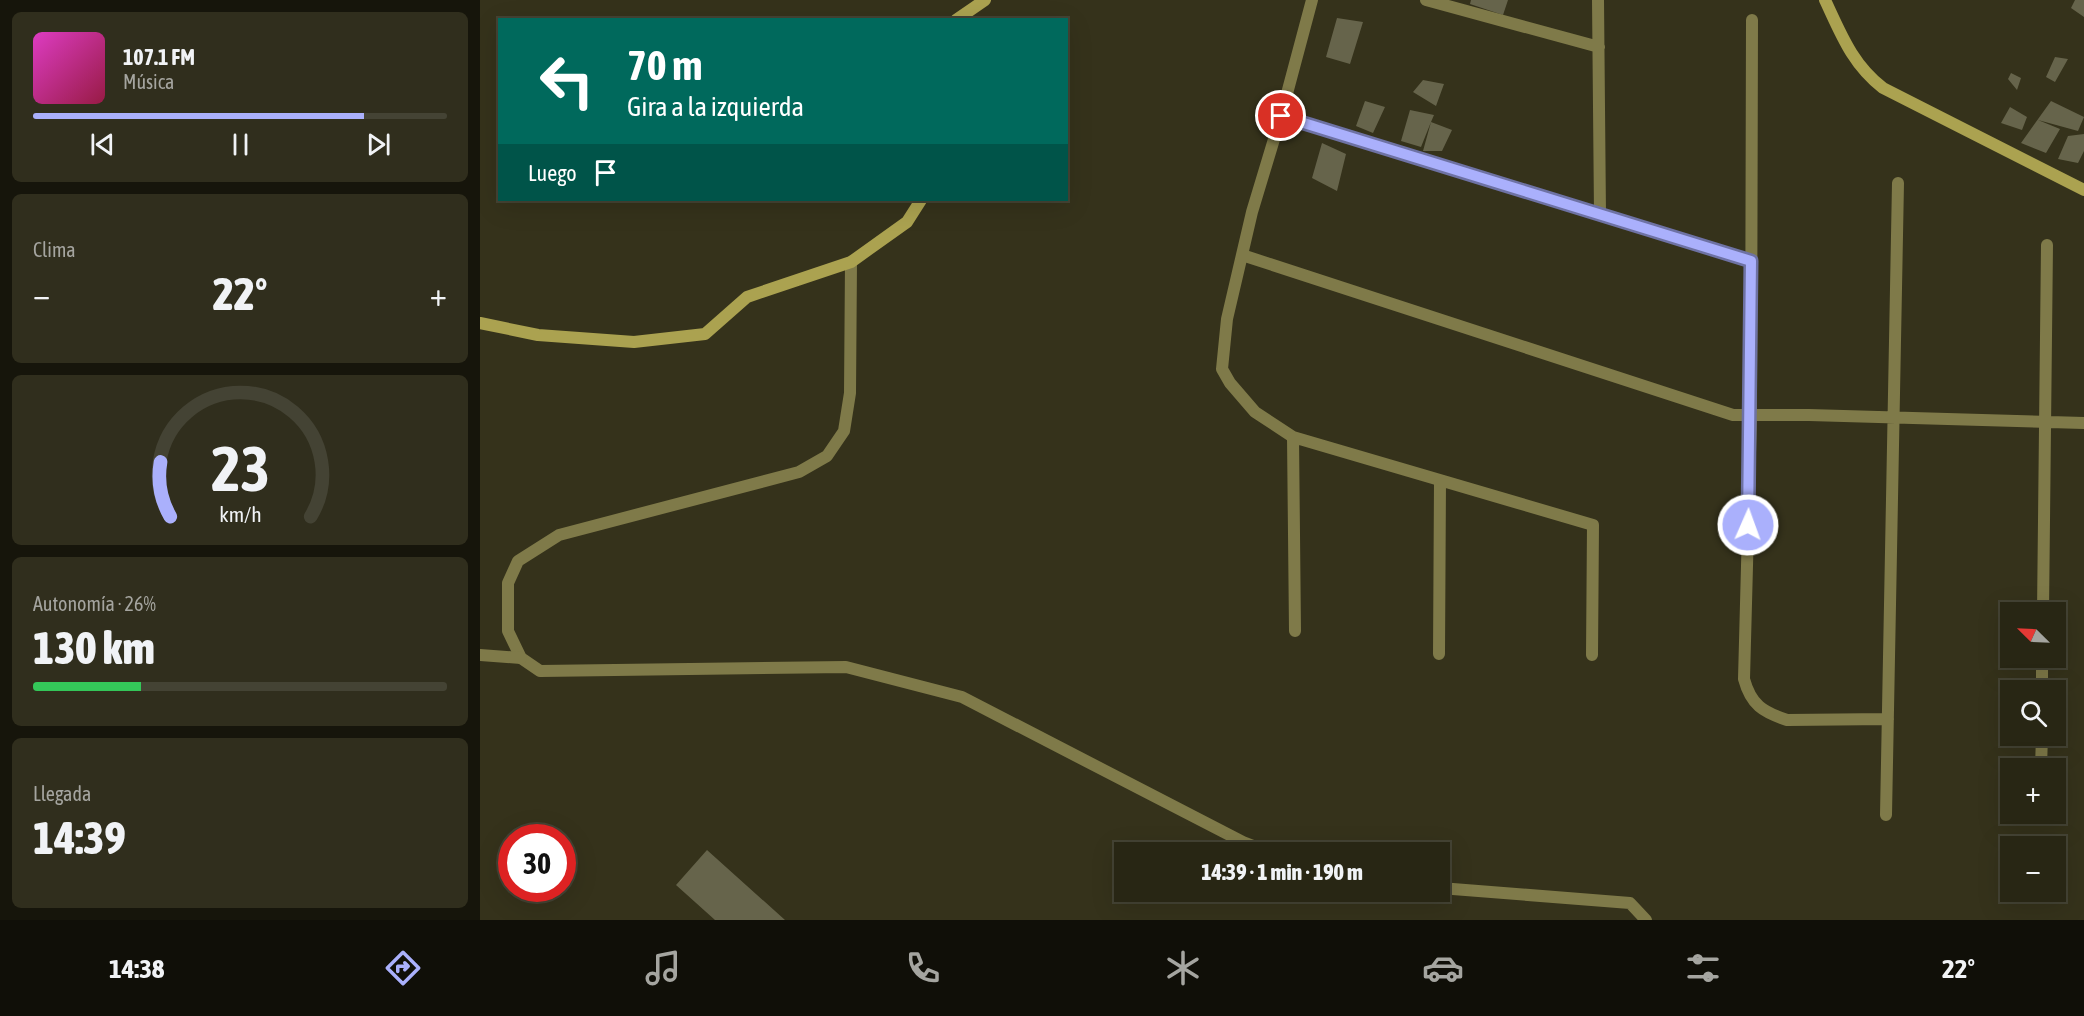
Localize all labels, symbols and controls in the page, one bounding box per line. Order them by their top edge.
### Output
text: 70 m [627,41,702,89]
icon: left [528,42,606,120]
text: 107.1 FM [123,44,195,70]
text: Música [123,70,174,93]
pin [1255,90,1306,141]
text: Gira a la izquierda [627,91,804,122]
icon: arrive [1264,99,1297,132]
icon: previous [86,128,119,161]
icon: pause [224,128,257,161]
icon: next [362,128,395,161]
icon: arrive [589,156,622,189]
text: Luego [528,160,577,186]
text: Clima [33,238,76,261]
text: 22° [213,268,267,320]
text: − [33,275,50,313]
text: + [430,275,447,313]
text: 23 [211,433,269,504]
position arrow [1716,493,1780,557]
text: km/h [219,502,261,527]
text: Autonomía · 26% [33,592,156,615]
north arrow [2000,602,2066,668]
map controls [2000,602,2066,902]
text: 130 km [33,622,155,674]
button: search [2000,680,2066,746]
button: + [2000,758,2066,824]
text: Llegada [33,782,91,805]
text: 14:39 [33,812,126,864]
speed limit sign: 30 [498,824,576,902]
button: − [2000,836,2066,902]
text: 14:39 · 1 min · 190 m [1201,859,1363,885]
icon: directions [382,947,424,989]
icon: music [642,947,684,989]
icon: phone [902,947,944,989]
icon: climate [1162,947,1204,989]
icon: car [1422,947,1464,989]
icon: filters [1682,947,1724,989]
text: 14:38 [109,953,165,984]
text: 22° [1942,953,1975,984]

